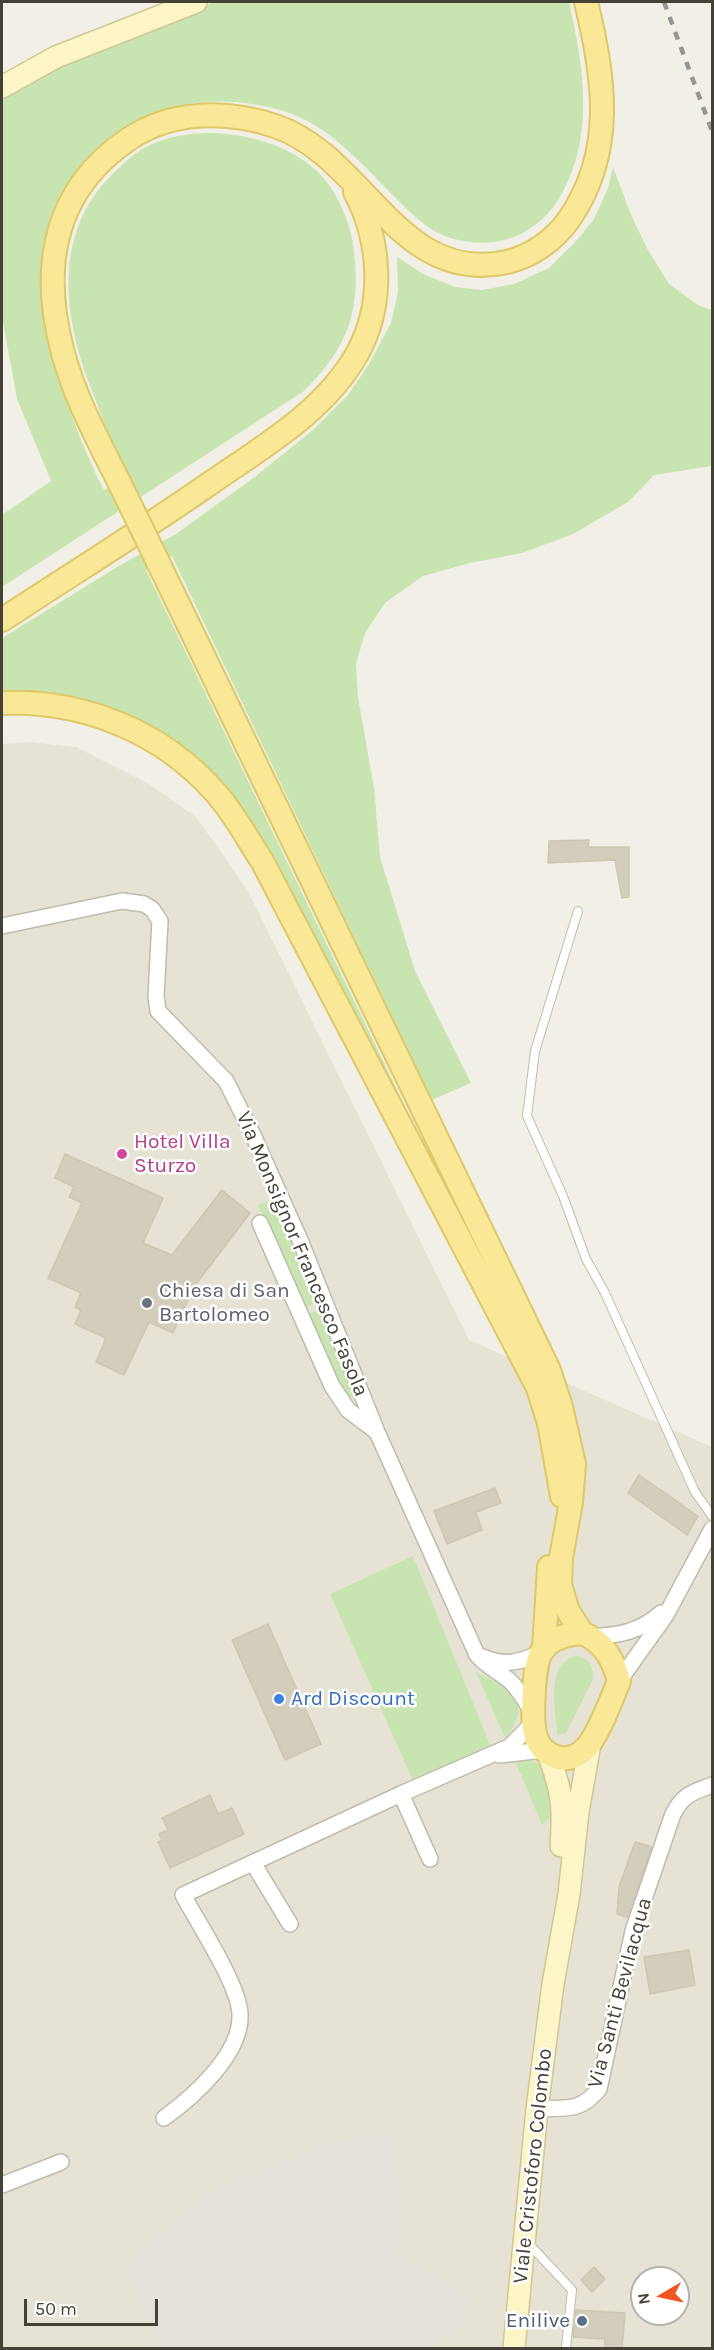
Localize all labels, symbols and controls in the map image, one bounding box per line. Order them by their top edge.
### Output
street label: Via Monsignor Francesco Fasola [230,1108,374,1400]
place label: Hotel Villa Sturzo [134,1129,230,1179]
marker: Hotel Villa Sturzo [115,1147,129,1161]
place label: Chiesa di San Bartolomeo [159,1278,290,1328]
marker: Chiesa di San Bartolomeo [140,1296,154,1310]
place label: Ard Discount [291,1686,415,1712]
marker: Ard Discount [272,1692,286,1706]
street label: Via Santi Bevilacqua [582,1895,658,2091]
street label: Viale Cristoforo Colombo [508,2047,558,2285]
north arrow [630,2266,690,2326]
scale bar [27,2287,160,2325]
text: N [633,2291,654,2306]
text: 50 m [35,2298,77,2320]
place label: Enilive [506,2308,570,2334]
marker: Enilive [575,2314,589,2328]

